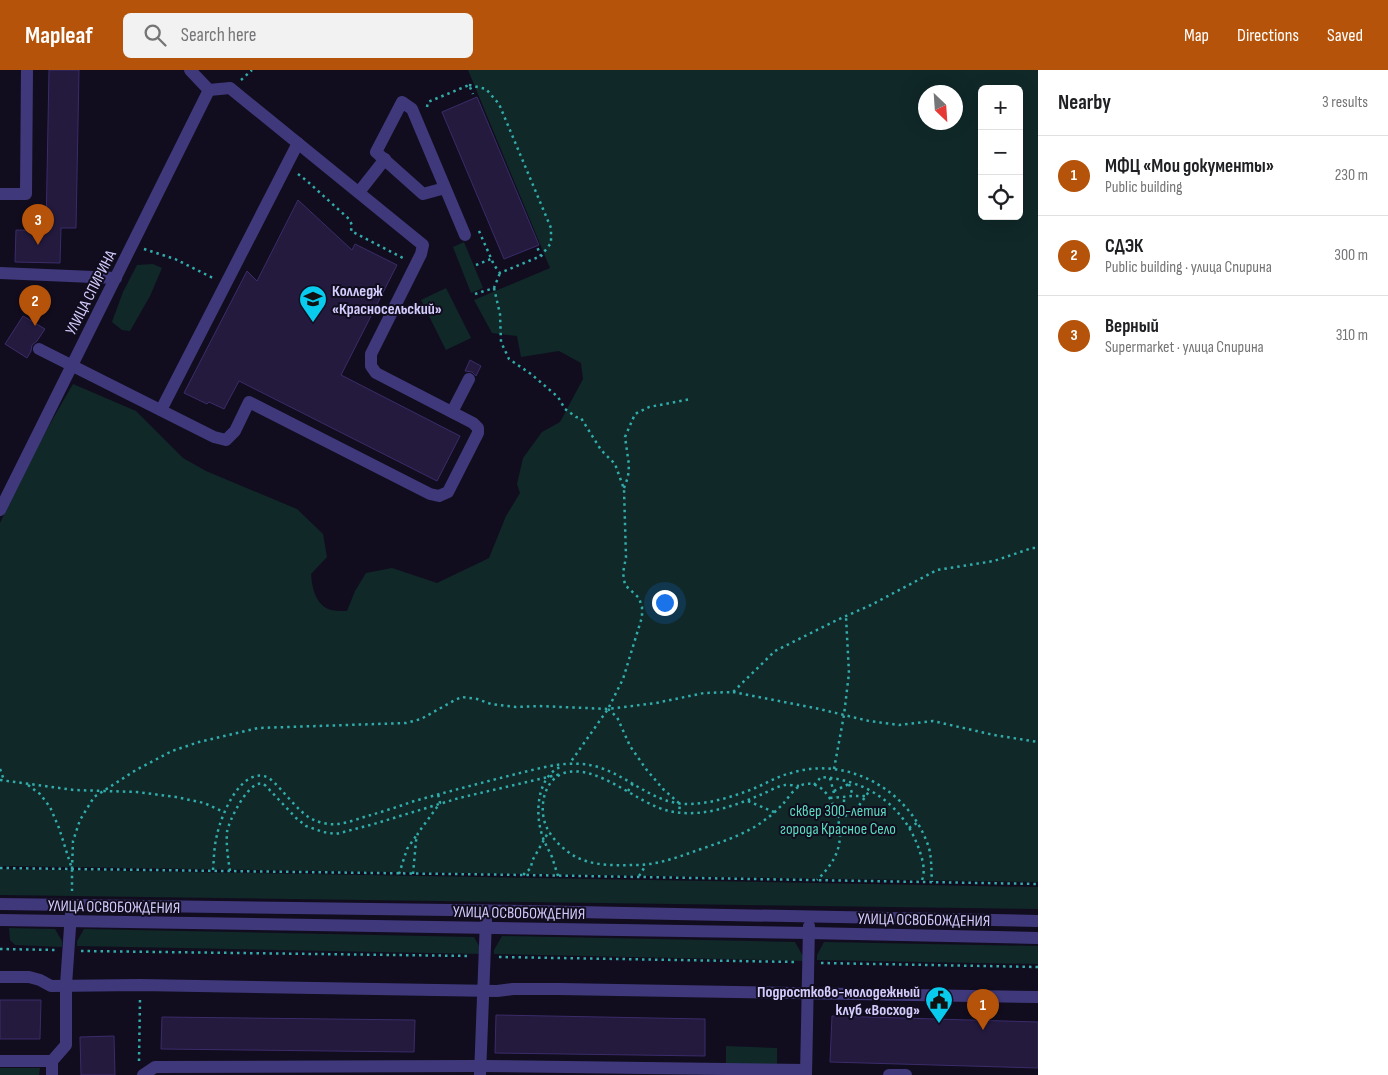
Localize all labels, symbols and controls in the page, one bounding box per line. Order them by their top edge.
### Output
search box [123,13,473,58]
text: Mapleaf [25,21,93,50]
icon: search [141,21,169,49]
text: Search here [181,24,256,47]
text: Map [1184,25,1209,46]
text: Directions [1237,25,1299,46]
text: Saved [1327,25,1363,46]
north arrow [918,85,963,130]
map controls [978,85,1023,220]
button: + [978,85,1023,130]
text: Nearby [1058,90,1111,115]
text: 3 results [1322,93,1368,112]
button: − [978,130,1023,175]
text: МФЦ «Мои документы» [1105,155,1274,178]
text: 1 [1071,166,1077,185]
text: 230 m [1335,166,1368,185]
button: locate [978,175,1023,220]
text: Public building [1105,178,1182,197]
pin: 3 [22,204,54,245]
text: СДЭК [1105,235,1143,258]
text: 2 [1070,246,1078,265]
text: 300 m [1334,246,1368,265]
street label: УЛИЦА СПИРИНА [62,247,121,338]
text: Public building · улица Спирина [1105,258,1272,277]
place label: Колледж «Красносельский» [332,282,442,319]
school or university icon: Колледж «Красносельский» [298,284,328,323]
pin: 2 [19,285,51,326]
text: Верный [1105,315,1159,338]
text: 3 [1070,326,1078,345]
text: 310 m [1336,326,1368,345]
text: Supermarket · улица Спирина [1105,338,1264,357]
your location [652,590,678,616]
park label: сквер 300-летия города Красное Село [780,802,896,839]
street label: УЛИЦА ОСВОБОЖДЕНИЯ [48,897,180,918]
street label: УЛИЦА ОСВОБОЖДЕНИЯ [453,903,585,924]
street label: УЛИЦА ОСВОБОЖДЕНИЯ [858,910,990,931]
place label: Подростково-молодежный клуб «Восход» [757,983,920,1020]
public building icon: Подростково-молодежный клуб «Восход» [924,985,954,1024]
pin: 1 [967,989,999,1030]

